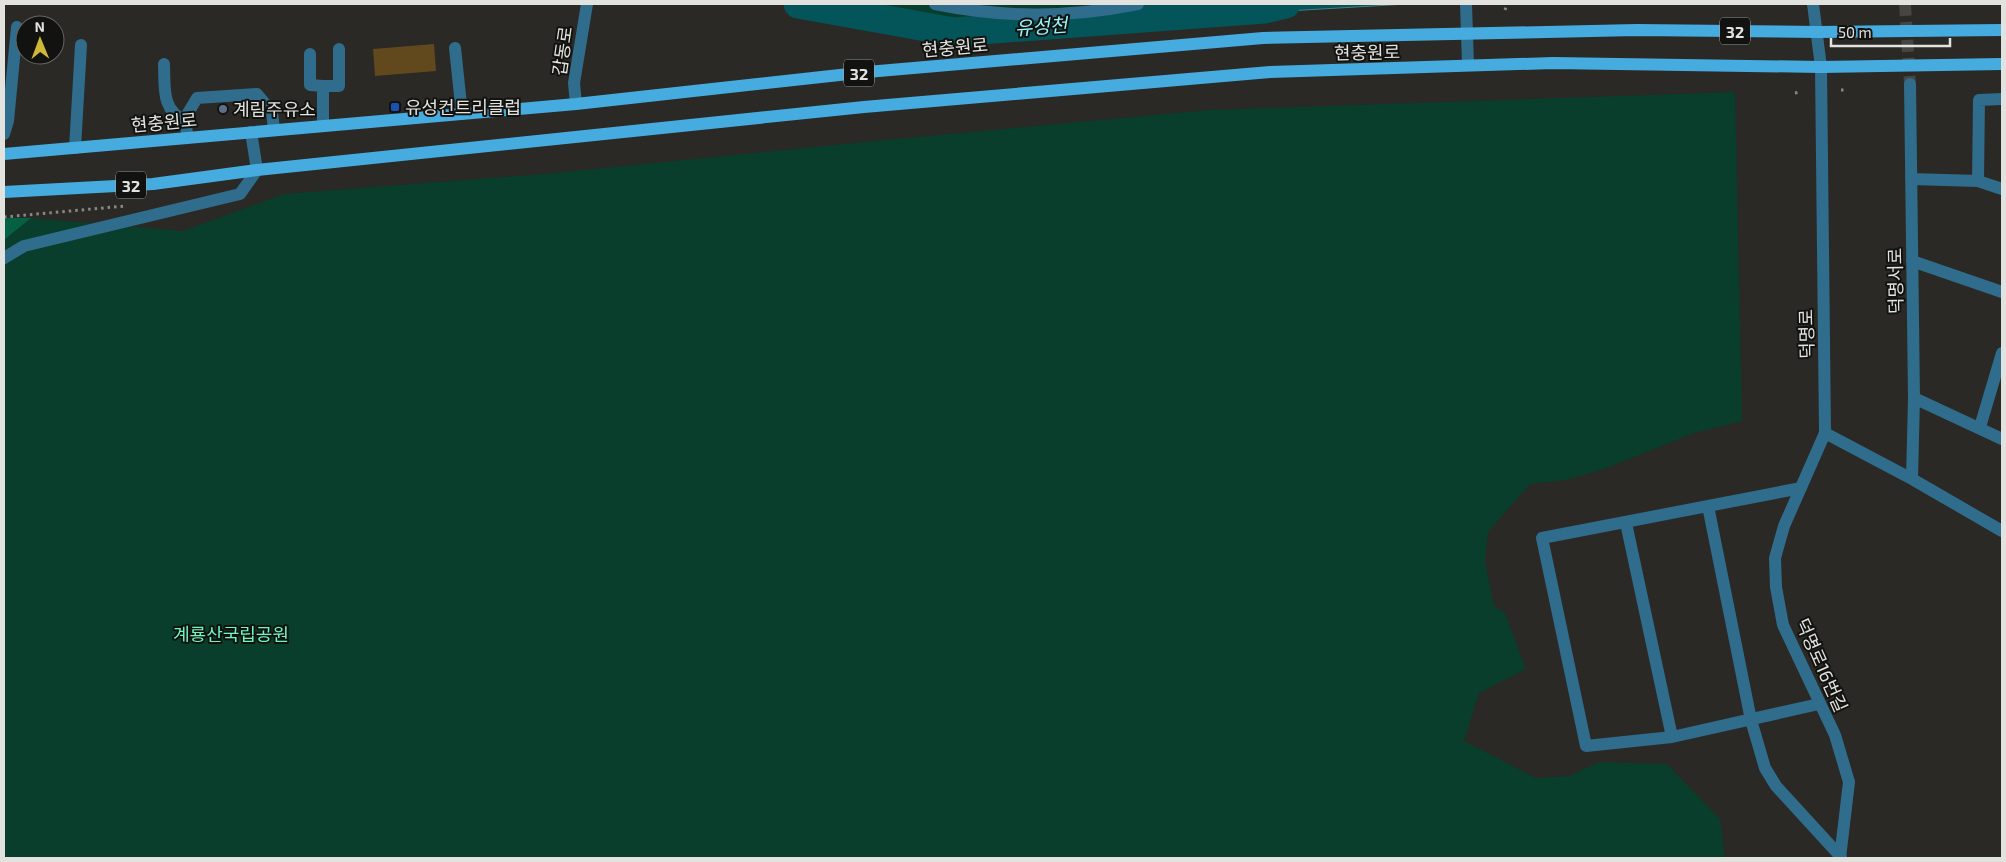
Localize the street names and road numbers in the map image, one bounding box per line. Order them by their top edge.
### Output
road number: 32 [1720,18,1750,44]
street label: 갑동로 [548,25,576,77]
street label: 현충원로 [921,33,989,61]
street label: 현충원로 [1334,40,1400,64]
road number: 32 [844,59,874,86]
street label: 현충원로 [130,108,198,136]
road number: 32 [116,172,146,198]
street label: 덕명서로 [1883,248,1907,314]
street label: 덕명로 [1795,309,1817,359]
street label: 덕명로16번길 [1792,615,1852,715]

